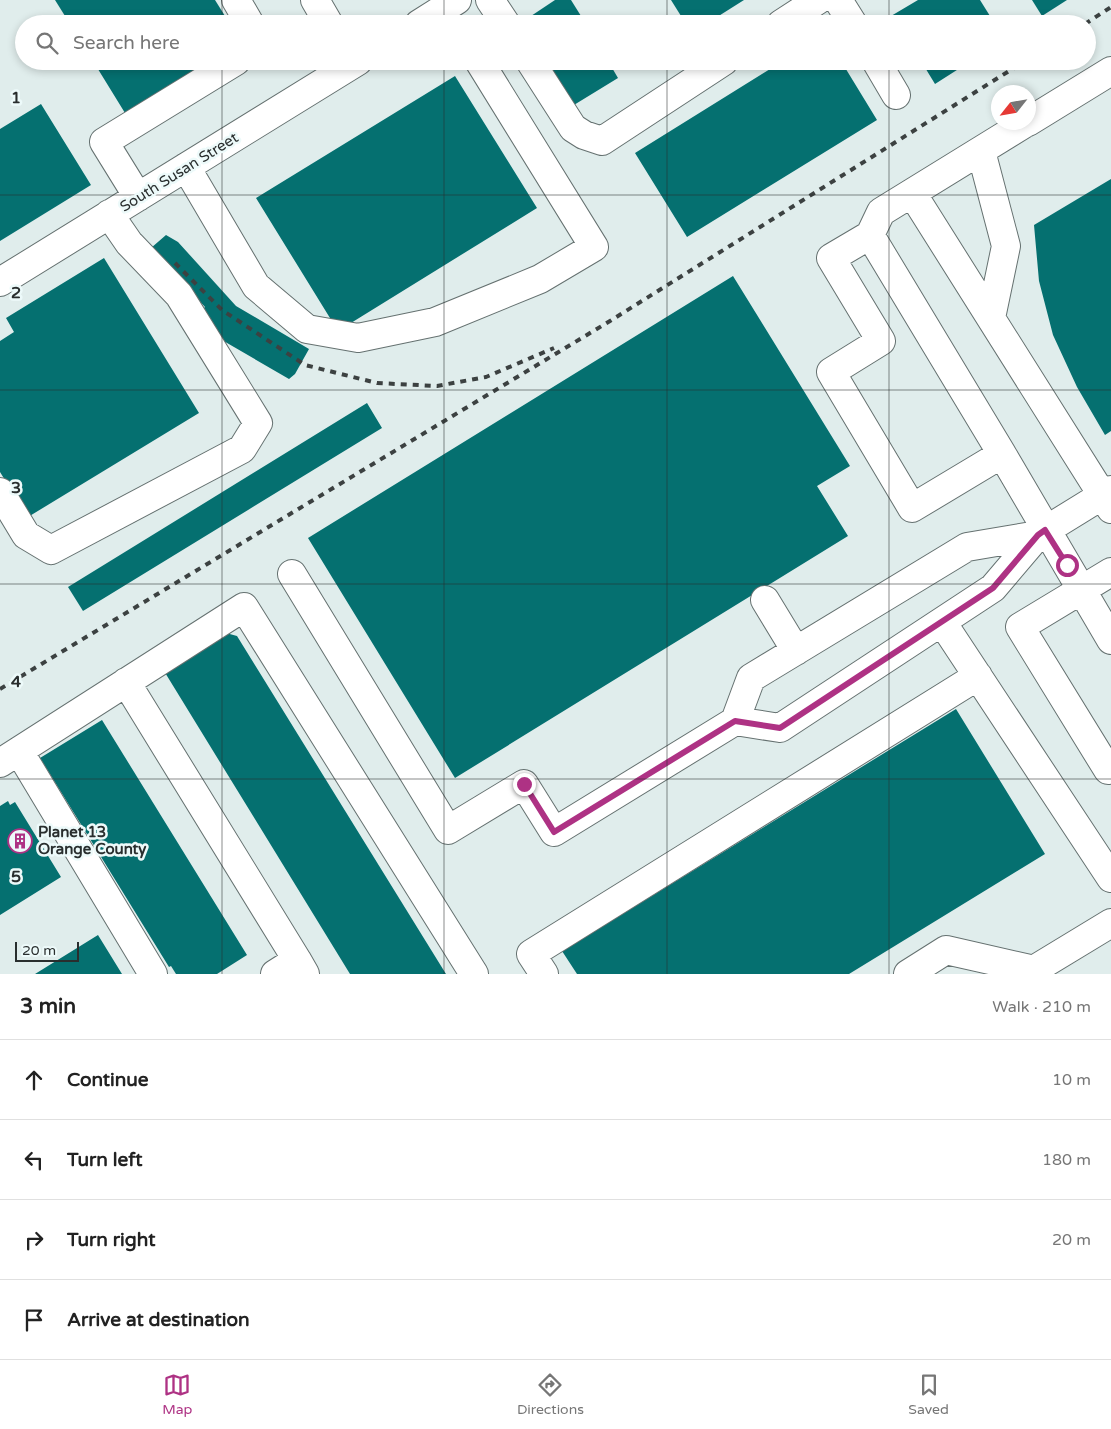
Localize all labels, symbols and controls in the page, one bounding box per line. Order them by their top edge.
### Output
search box [15,15,1096,70]
icon: search [33,29,61,57]
text: Search here [73,32,180,54]
north arrow [991,85,1036,130]
text: 1 [11,88,21,108]
street label: South Susan Street [117,128,242,216]
text: 2 [11,283,21,303]
text: 3 [11,478,21,498]
route start [1056,554,1079,577]
text: 4 [11,672,21,692]
route end [513,773,536,796]
place label: Planet 13 Orange County [38,823,146,859]
building icon: Planet 13 Orange County [7,828,33,854]
text: 5 [11,867,21,887]
scale bar [15,939,79,962]
text: 20 m [22,942,56,959]
text: 3 min [20,994,76,1019]
text: Walk · 210 m [992,997,1091,1017]
icon: ahead [20,1066,48,1094]
text: Continue [67,1069,149,1091]
text: 10 m [1052,1070,1091,1090]
icon: left [20,1146,48,1174]
text: Turn left [67,1149,143,1171]
text: 180 m [1042,1150,1091,1170]
icon: right [20,1226,48,1254]
text: Turn right [67,1229,155,1251]
text: 20 m [1052,1230,1091,1250]
icon: arrive [20,1306,48,1334]
text: Arrive at destination [67,1309,250,1331]
tab: Map [162,1371,192,1418]
tab: Directions [517,1371,584,1418]
tab: Saved [908,1371,949,1418]

